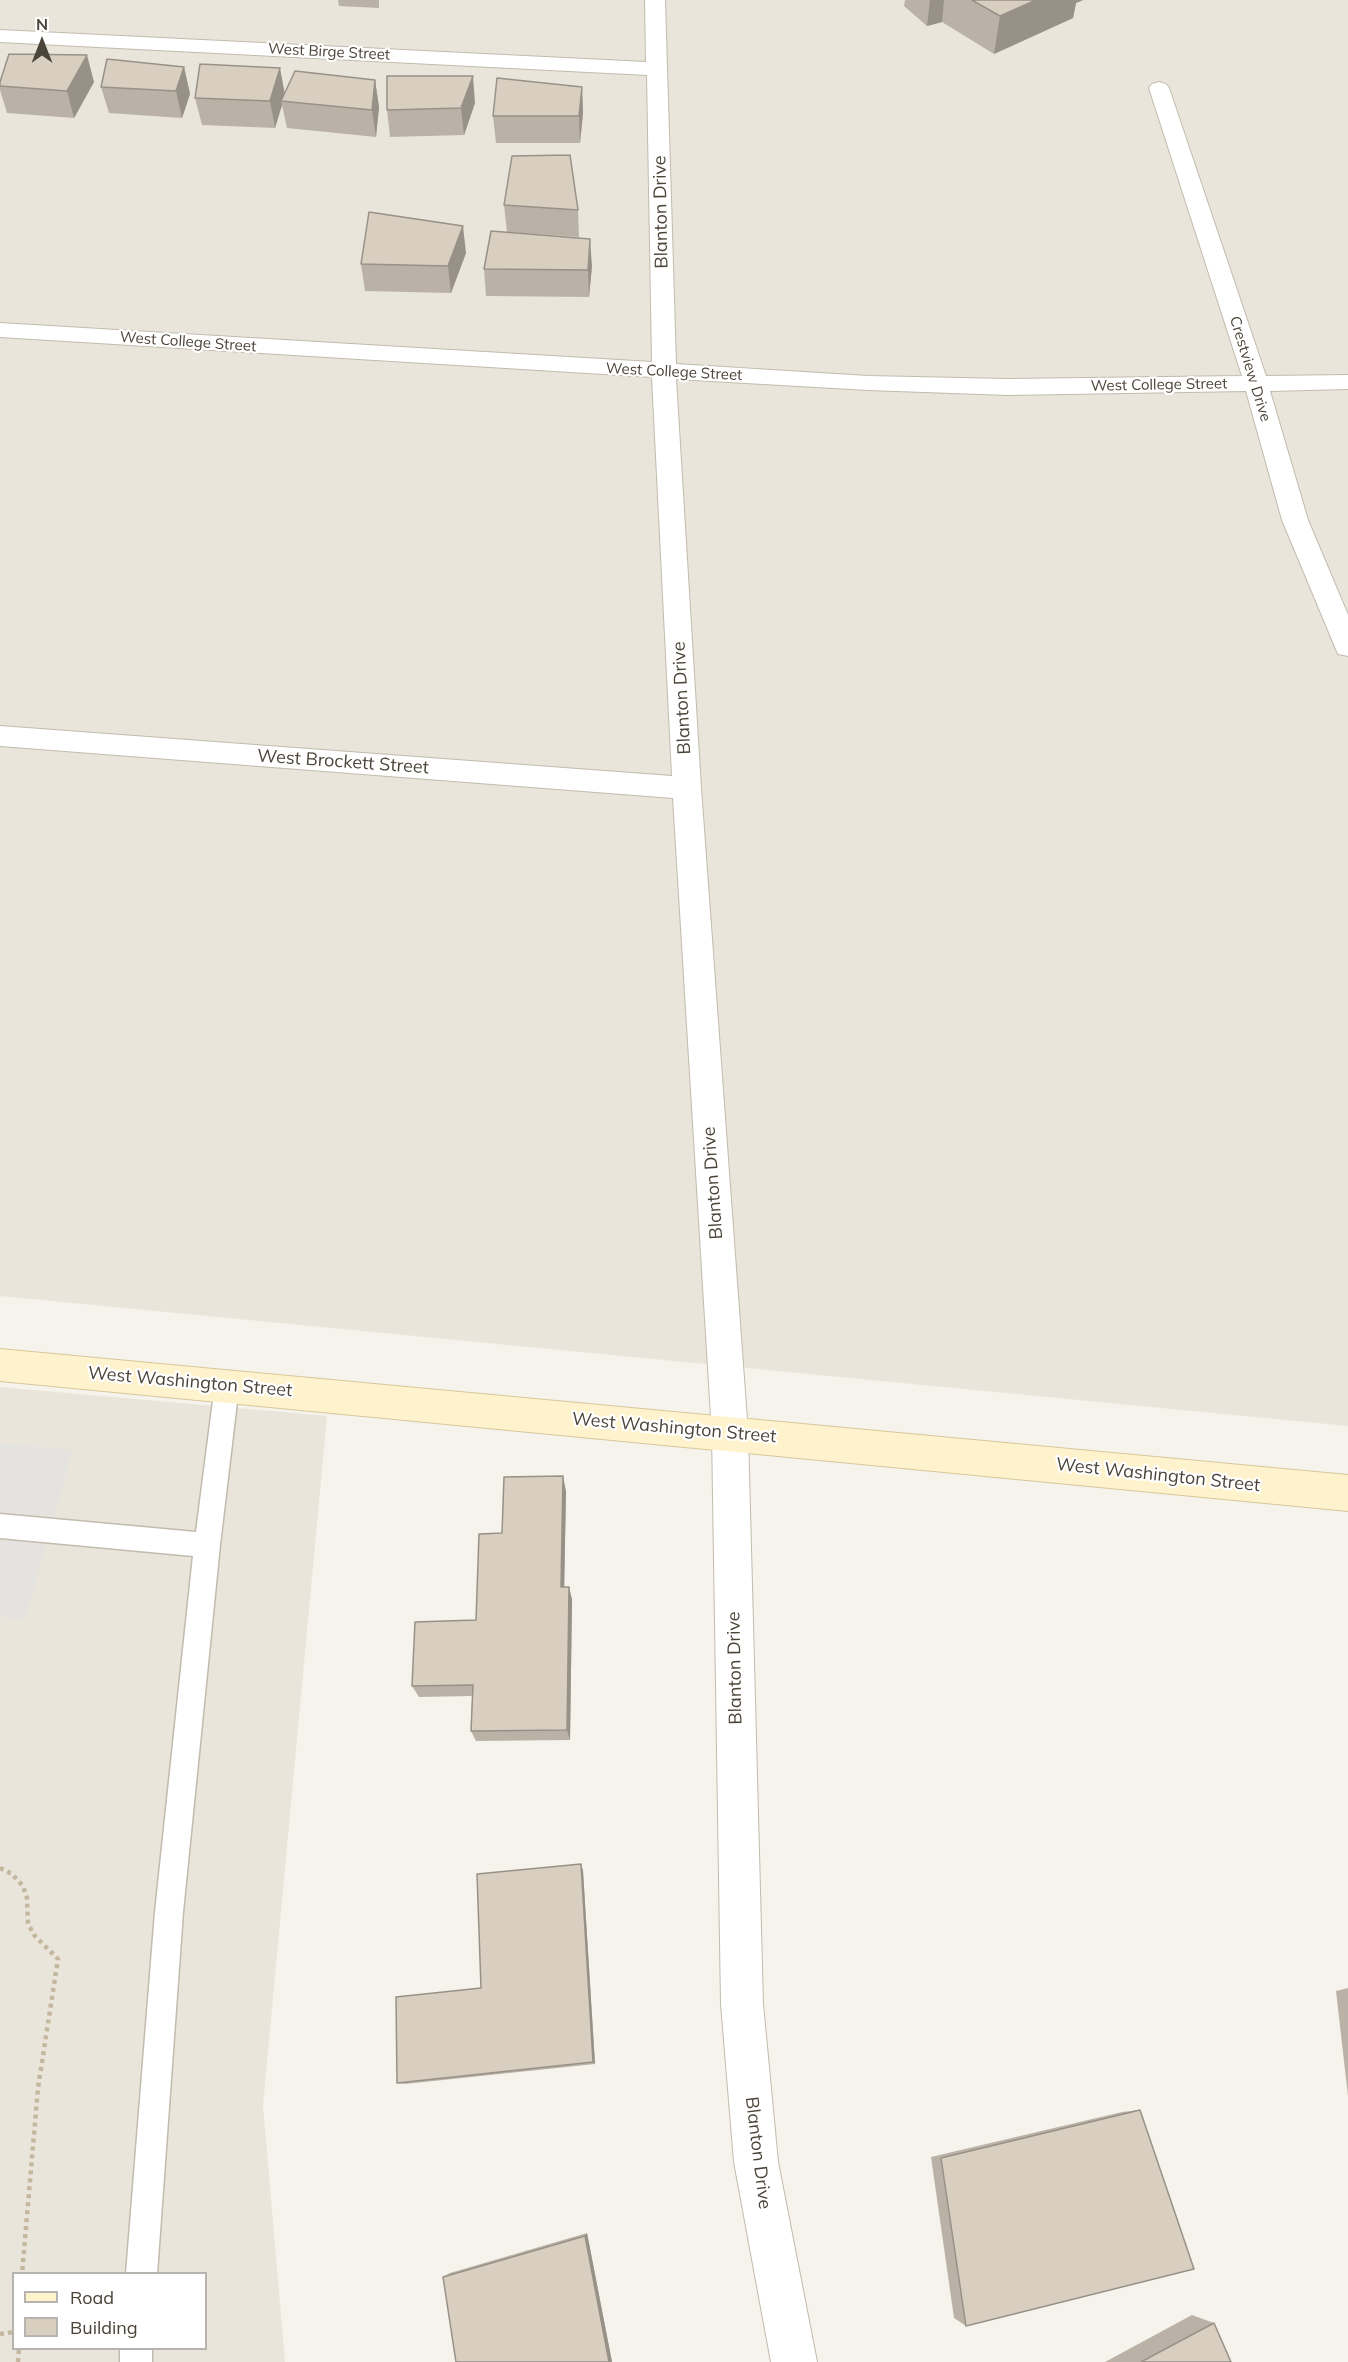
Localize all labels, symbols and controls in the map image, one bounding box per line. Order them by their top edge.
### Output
north arrow [12,12,72,72]
text: N [36,14,48,34]
street label: West Birge Street [268,40,390,64]
street label: Blanton Drive [649,155,673,269]
street label: Crestview Drive [1225,314,1275,424]
street label: West College Street [119,328,257,356]
street label: West College Street [605,359,743,385]
street label: West College Street [1091,375,1227,395]
street label: Blanton Drive [668,641,696,755]
street label: West Brockett Street [256,745,430,779]
street label: Blanton Drive [698,1126,728,1240]
street label: West Washington Street [87,1362,293,1402]
street label: West Washington Street [571,1408,777,1448]
street label: West Washington Street [1055,1454,1261,1496]
street label: Blanton Drive [723,1611,747,1725]
street label: Blanton Drive [740,2096,776,2210]
legend [12,2272,207,2350]
text: Road [70,2286,114,2309]
text: Building [70,2316,138,2339]

